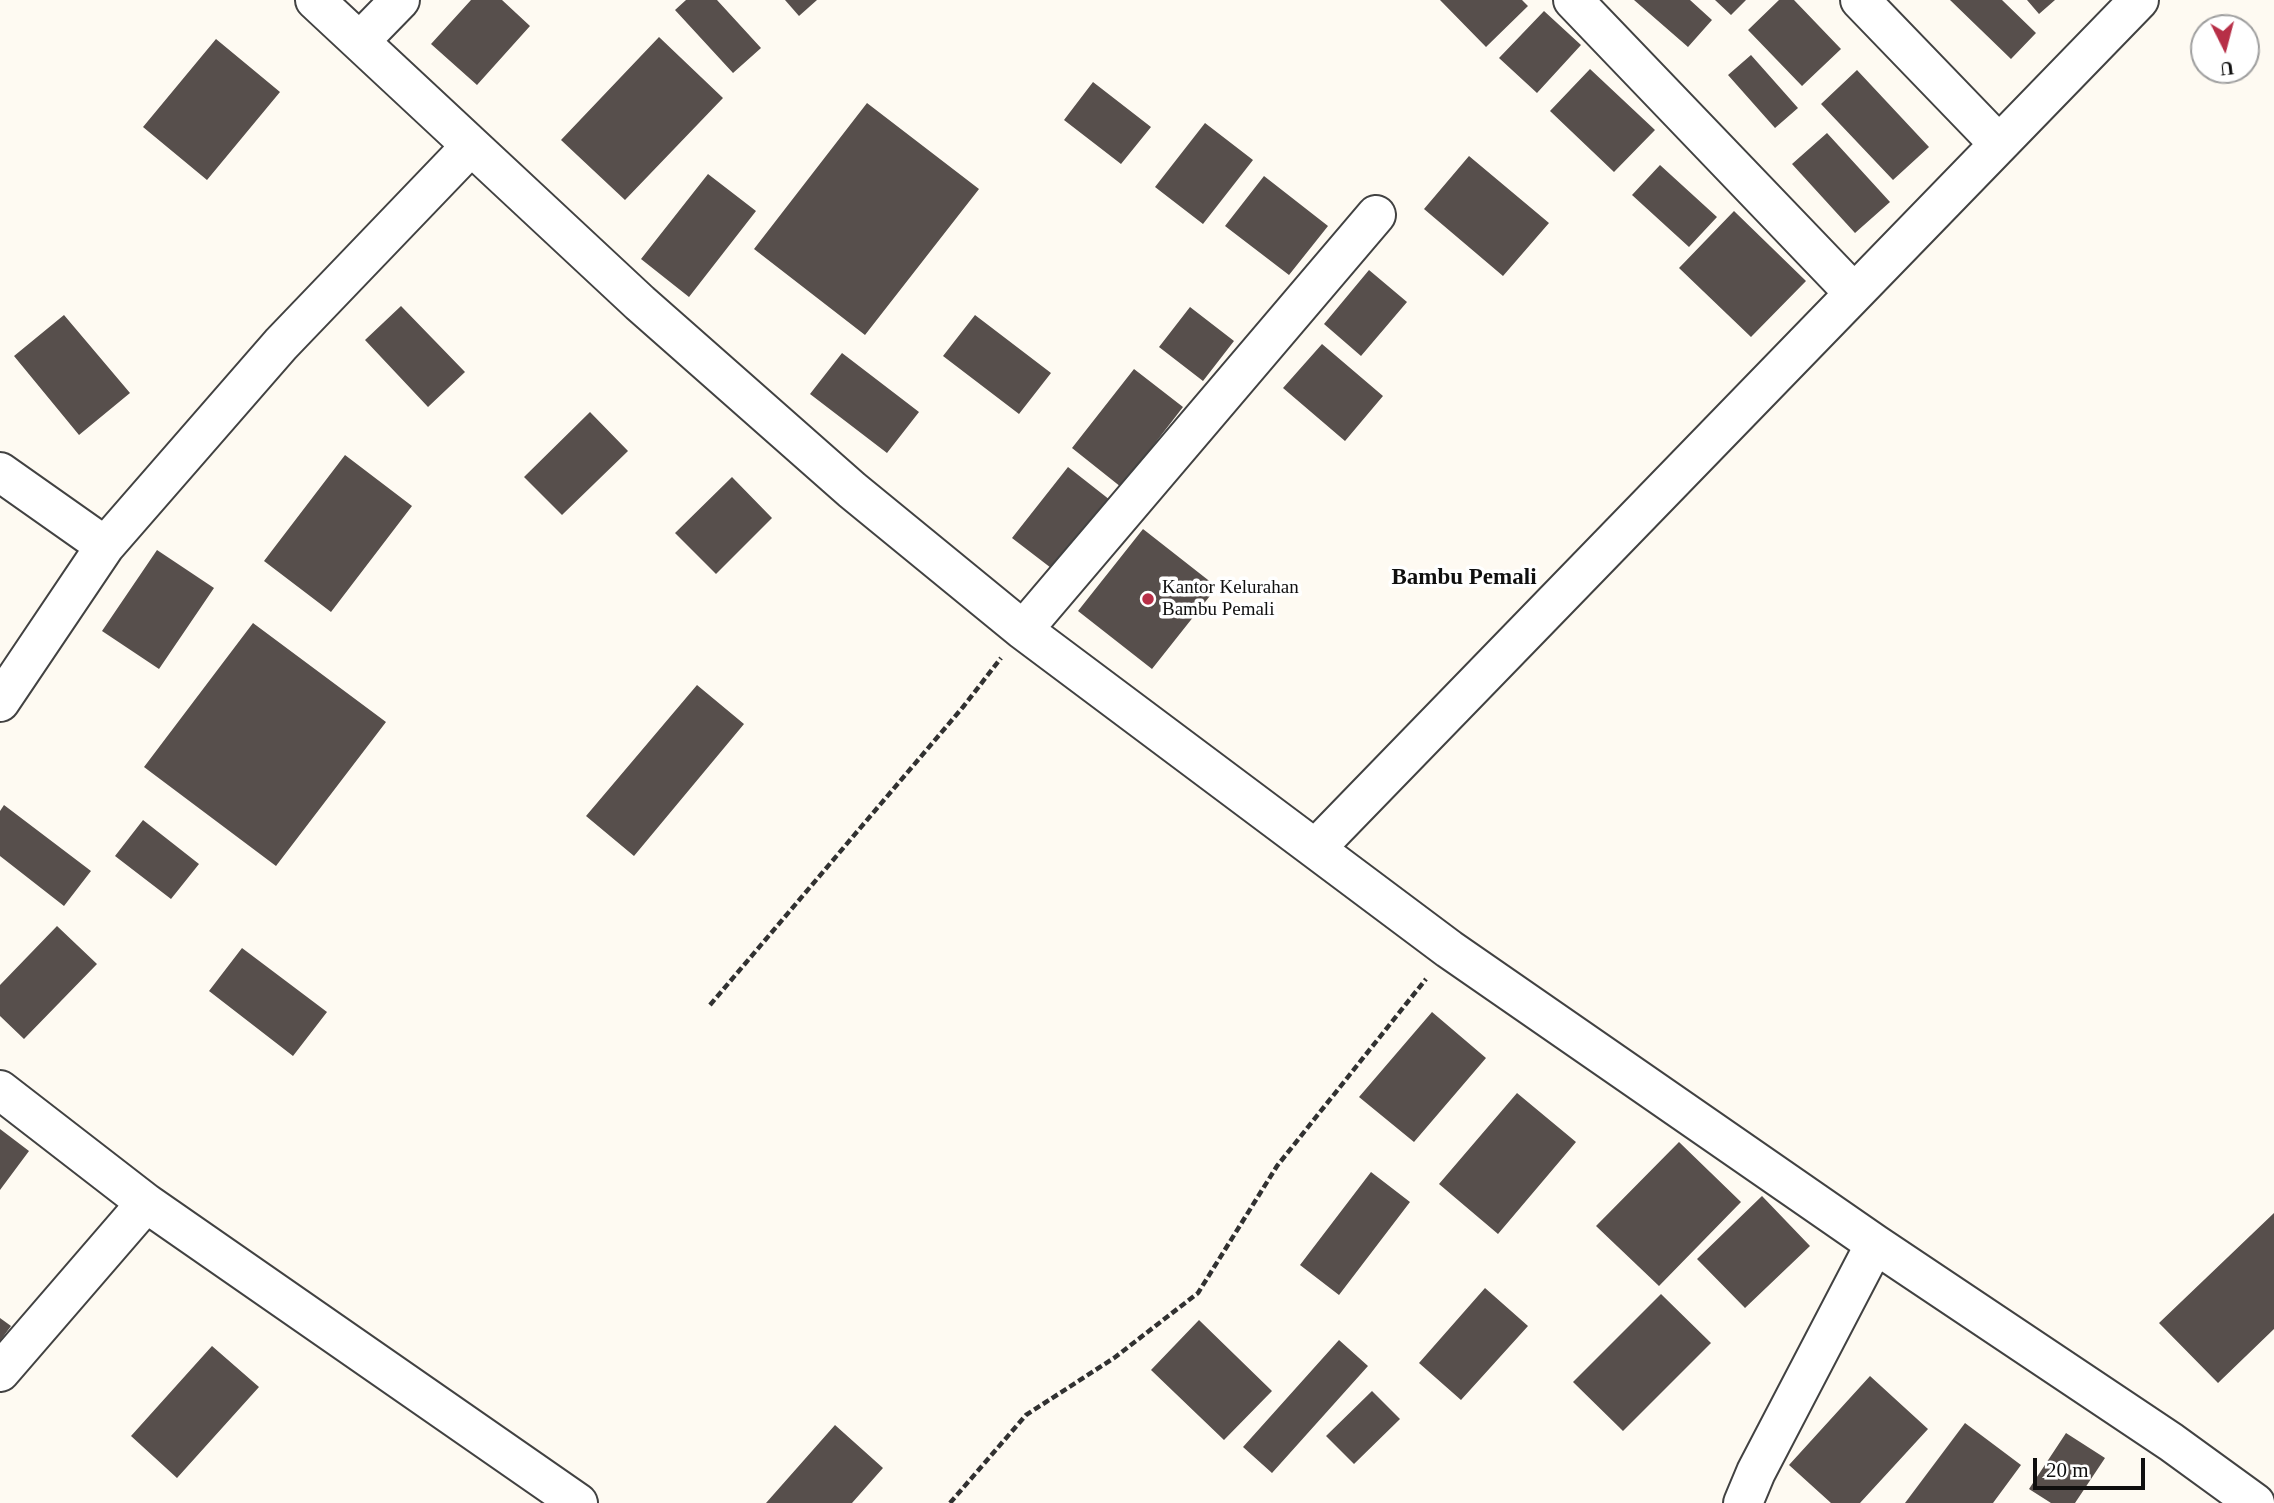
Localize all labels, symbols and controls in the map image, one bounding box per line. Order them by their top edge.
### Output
north arrow [2190,14,2260,84]
text: U [2219,57,2235,80]
district label: Bambu Pemali [1391,564,1537,592]
place label: Kantor Kelurahan Bambu Pemali [1162,577,1299,621]
marker: Kantor Kelurahan Bambu Pemali [1140,591,1156,607]
scale bar [2036,1444,2148,1488]
text: 20 m [2046,1458,2089,1482]

